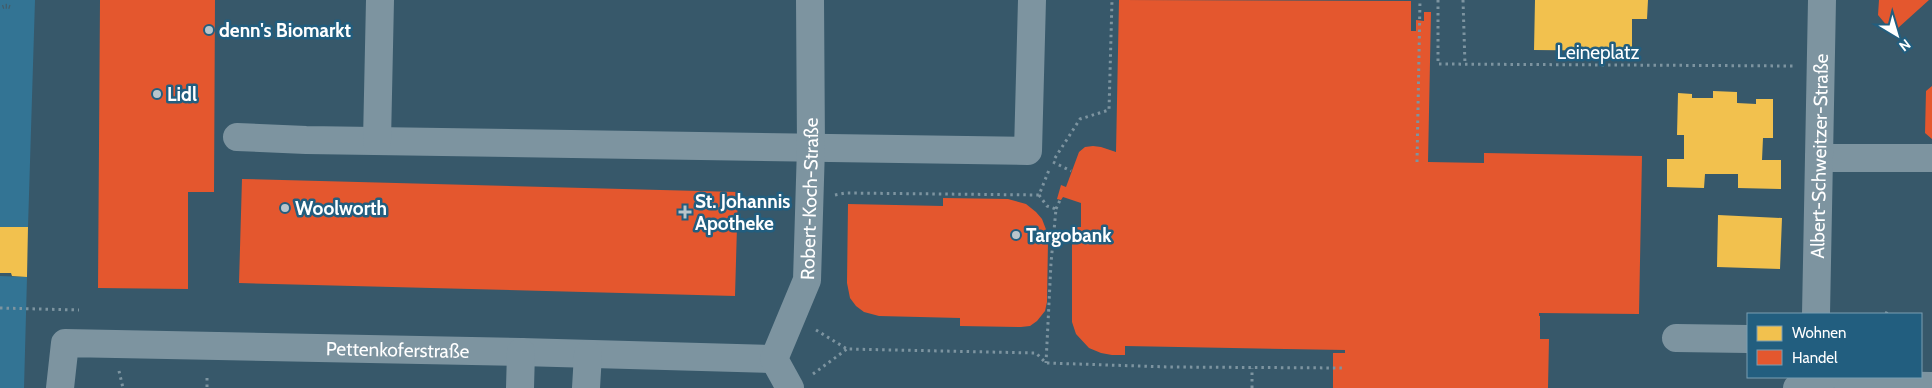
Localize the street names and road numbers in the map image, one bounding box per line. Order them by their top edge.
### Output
street label: Leineplatz [1557,41,1639,64]
street label: Albert-Schweitzer-Straße [1806,53,1832,259]
street label: Robert-Koch-Straße [796,117,823,280]
street label: Pettenkoferstraße [326,337,470,362]

